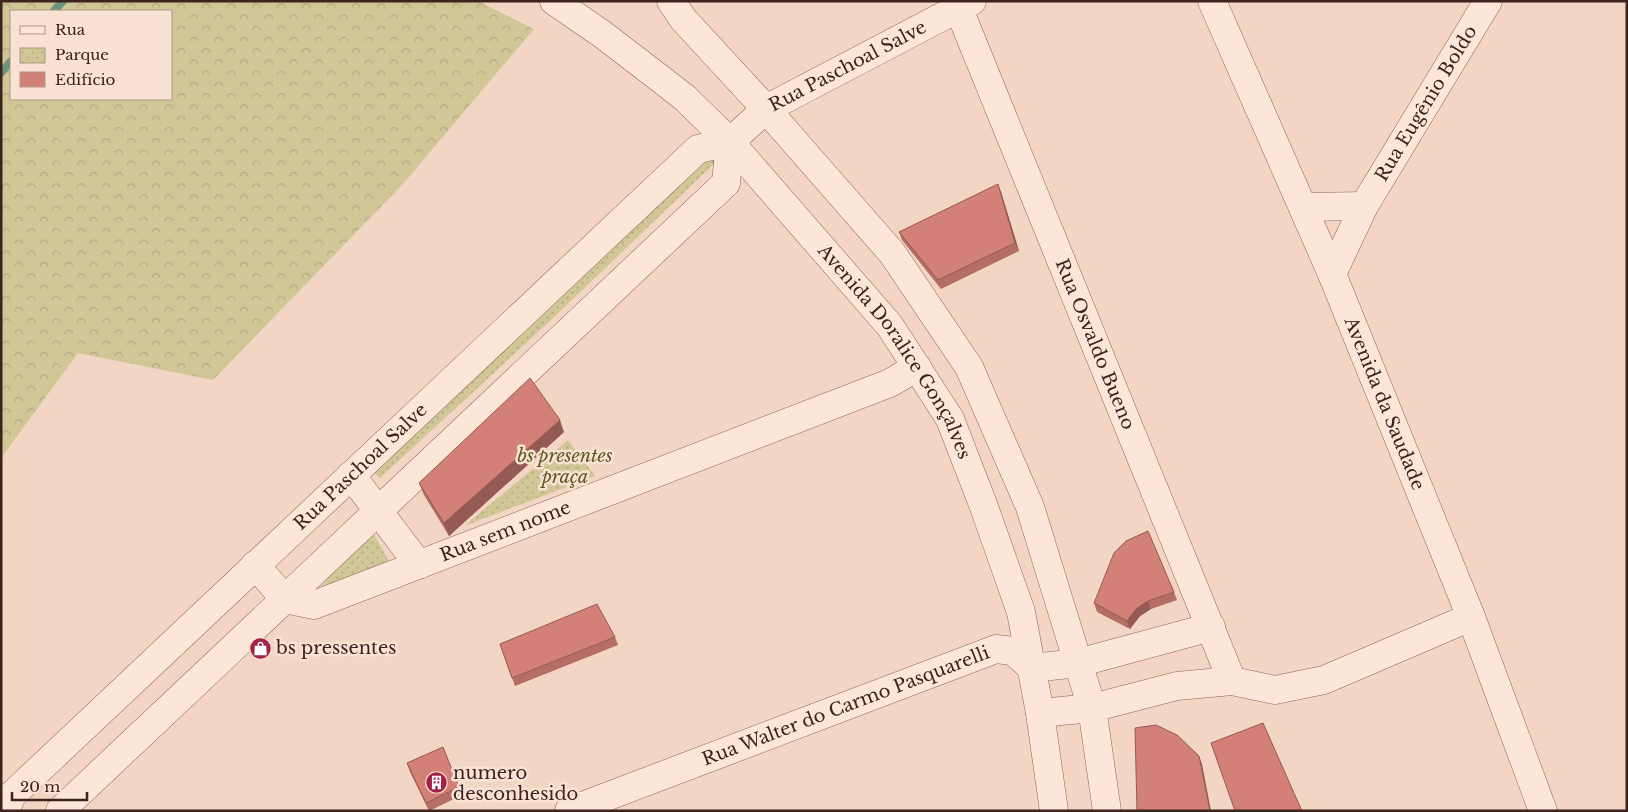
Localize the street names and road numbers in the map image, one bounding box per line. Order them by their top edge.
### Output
street label: Rua Paschoal Salve [765,16,930,116]
street label: Rua Eugênio Boldo [1370,21,1482,185]
street label: Avenida Doralice Gonçalves [813,239,975,462]
street label: Rua Osvaldo Bueno [1051,256,1140,433]
street label: Avenida da Saudade [1339,313,1429,493]
street label: Rua Paschoal Salve [289,399,432,535]
street label: Rua sem nome [437,496,574,566]
street label: Rua Walter do Carmo Pasquarelli [699,642,992,770]

